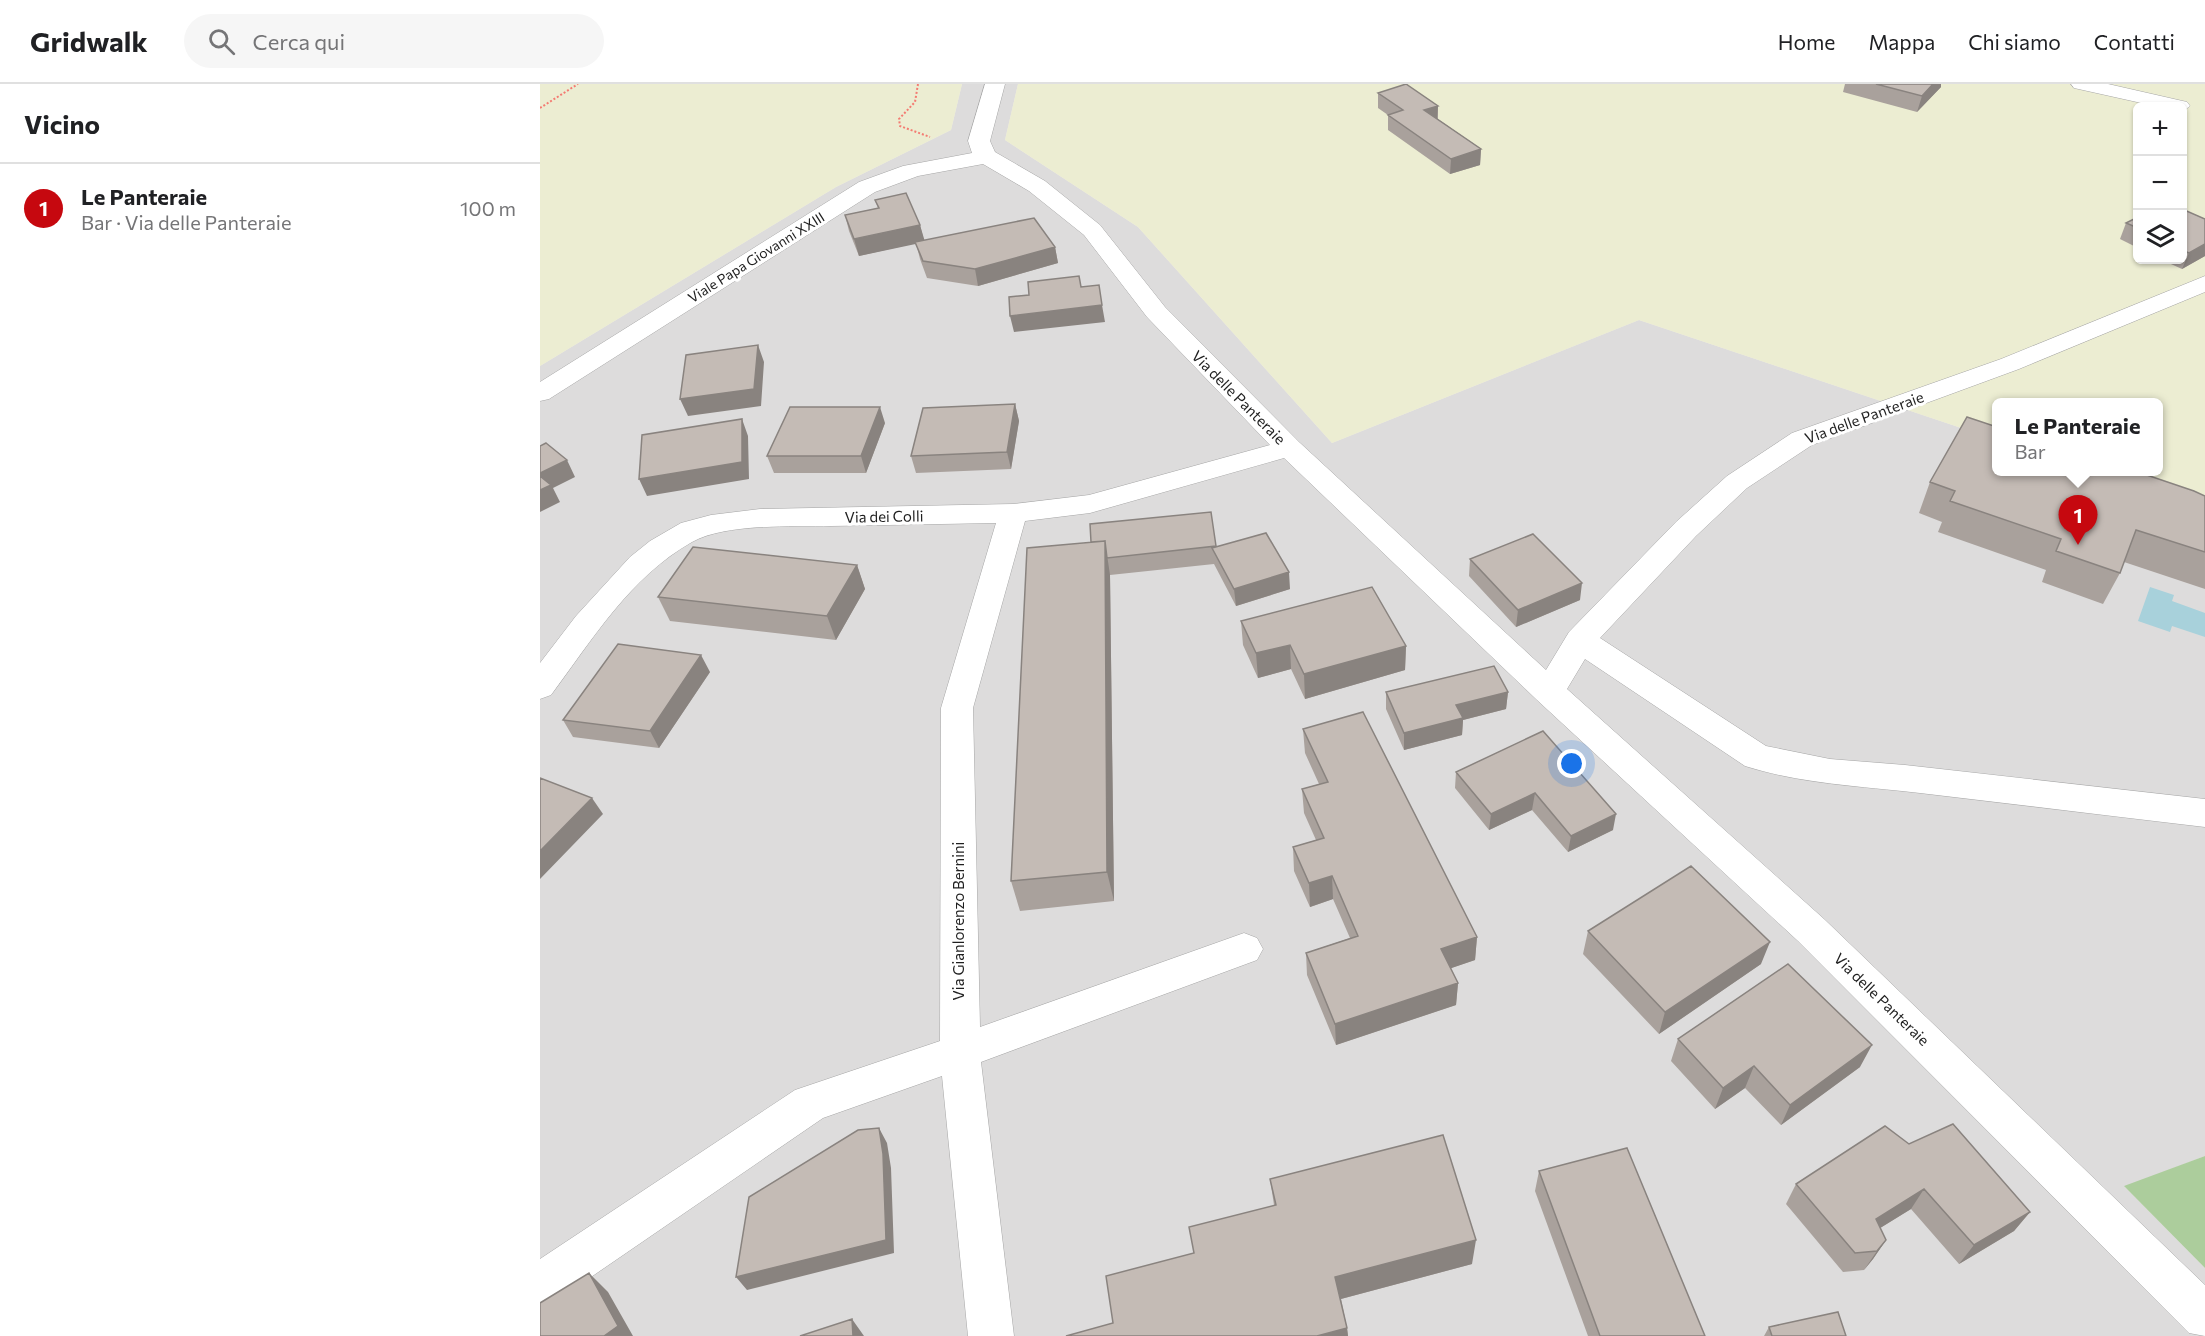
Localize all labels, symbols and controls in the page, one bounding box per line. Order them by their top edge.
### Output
search box [184,14,604,68]
text: Gridwalk [30,24,148,58]
icon: search [205,25,238,58]
text: Cerca qui [253,28,345,55]
text: Home [1778,29,1835,54]
text: Mappa [1868,29,1935,54]
text: Chi siamo [1968,29,2061,54]
text: Contatti [2094,29,2175,54]
map controls [2133,102,2187,264]
button: + [2133,102,2187,156]
text: Vicino [24,108,100,139]
button: − [2133,156,2187,210]
text: Le Panteraie [81,183,207,210]
text: 1 [39,196,48,220]
text: 100 m [460,196,516,220]
street label: Viale Papa Giovanni XXIII [685,208,827,306]
text: Bar · Via delle Panteraie [81,210,292,234]
button: layers [2133,210,2187,264]
street label: Via delle Panteraie [1188,346,1290,448]
street label: Via delle Panteraie [1802,387,1926,447]
popup [1992,398,2163,476]
text: Le Panteraie [2014,412,2141,439]
text: Bar [2014,439,2046,463]
pin: 1 [2058,496,2098,545]
street label: Via dei Colli [844,506,924,526]
your location [1557,749,1586,778]
street label: Via Gianlorenzo Bernini [949,842,967,1000]
street label: Via delle Panteraie [1831,949,1933,1049]

